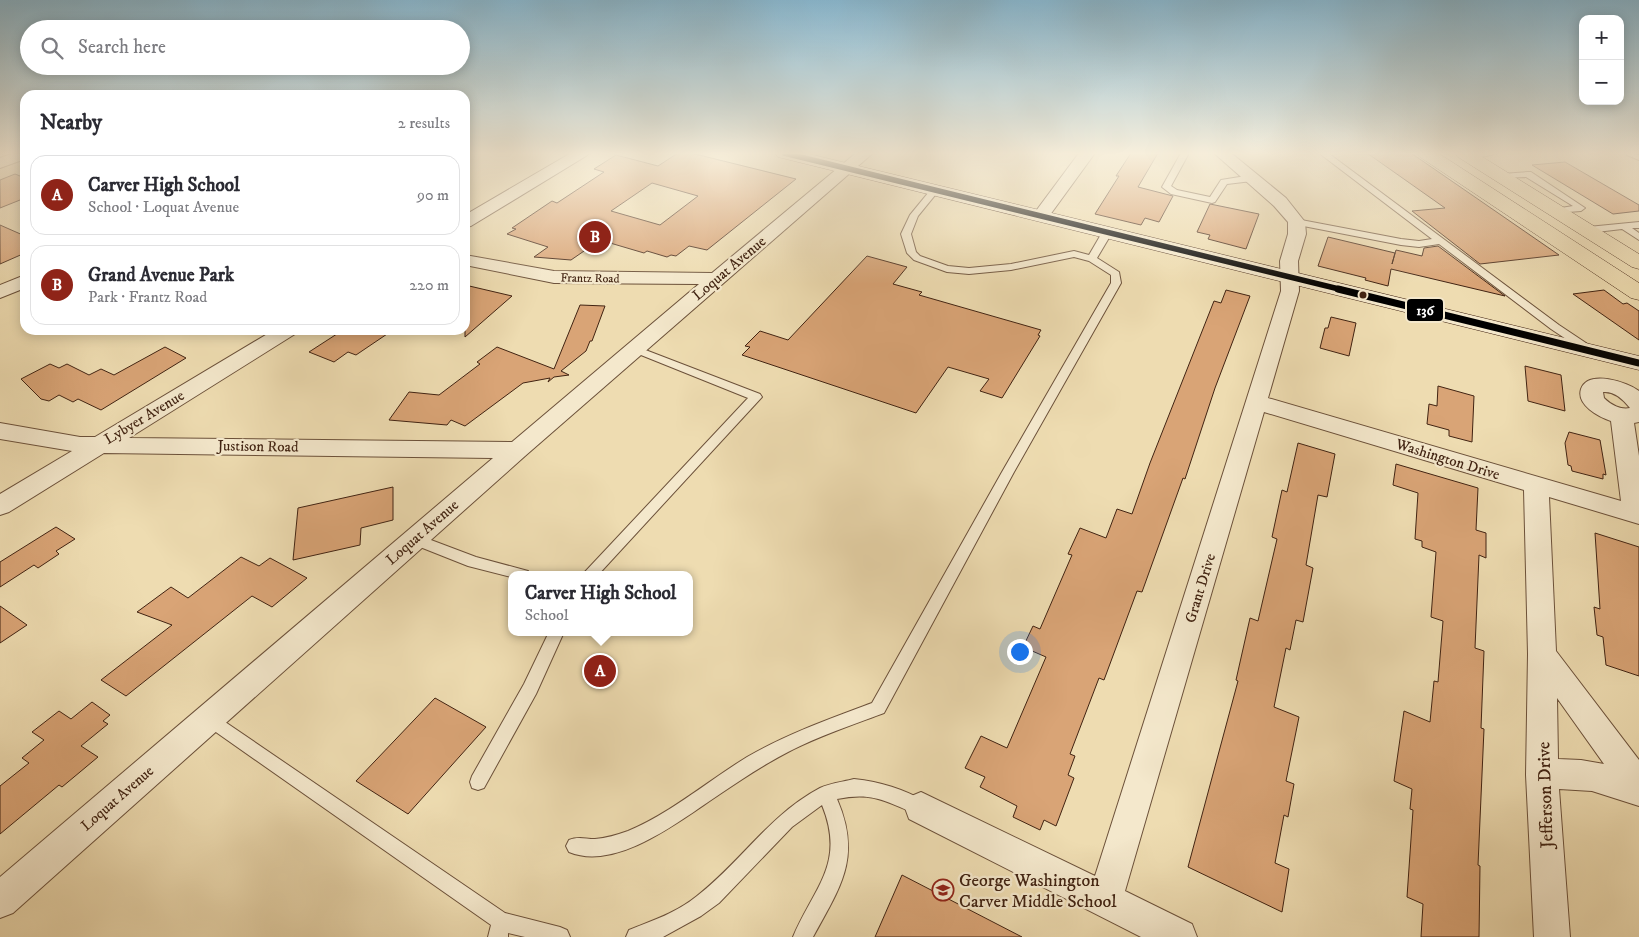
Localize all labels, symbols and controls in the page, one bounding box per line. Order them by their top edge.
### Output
map controls [1579,15,1624,105]
button: + [1579,15,1624,60]
search box [20,20,470,75]
icon: search [38,34,66,62]
text: Search here [78,36,166,59]
button: − [1579,60,1624,105]
text: Nearby [40,110,102,136]
text: 2 results [398,113,450,133]
text: Carver High School [88,174,240,197]
text: A [52,185,62,205]
text: 90 m [417,185,449,205]
text: School · Loquat Avenue [88,197,239,217]
pin: B [579,218,611,256]
street label: Loquat Avenue [689,232,770,305]
text: Grand Avenue Park [88,264,234,287]
street label: Frantz Road [560,270,620,287]
text: B [52,275,62,295]
text: 220 m [409,275,449,295]
text: Park · Frantz Road [88,287,207,307]
unlabelled marker [1358,290,1368,300]
line badge: 136 [1406,298,1444,322]
text: 136 [1416,302,1435,320]
street label: Lybyer Avenue [101,386,188,449]
street label: Washington Drive [1393,434,1502,484]
street label: Justison Road [215,436,299,457]
street label: Loquat Avenue [382,496,463,569]
street label: Grant Drive [1181,551,1220,625]
popup [508,571,693,636]
text: Carver High School [525,582,676,605]
text: School [525,605,569,625]
your location [1007,639,1033,665]
pin: A [584,652,616,690]
street label: Jefferson Drive [1533,741,1559,851]
street label: Loquat Avenue [77,762,158,835]
place label: George Washington Carver Middle School [959,870,1117,913]
school or university icon: George Washington Carver Middle School [931,878,955,902]

